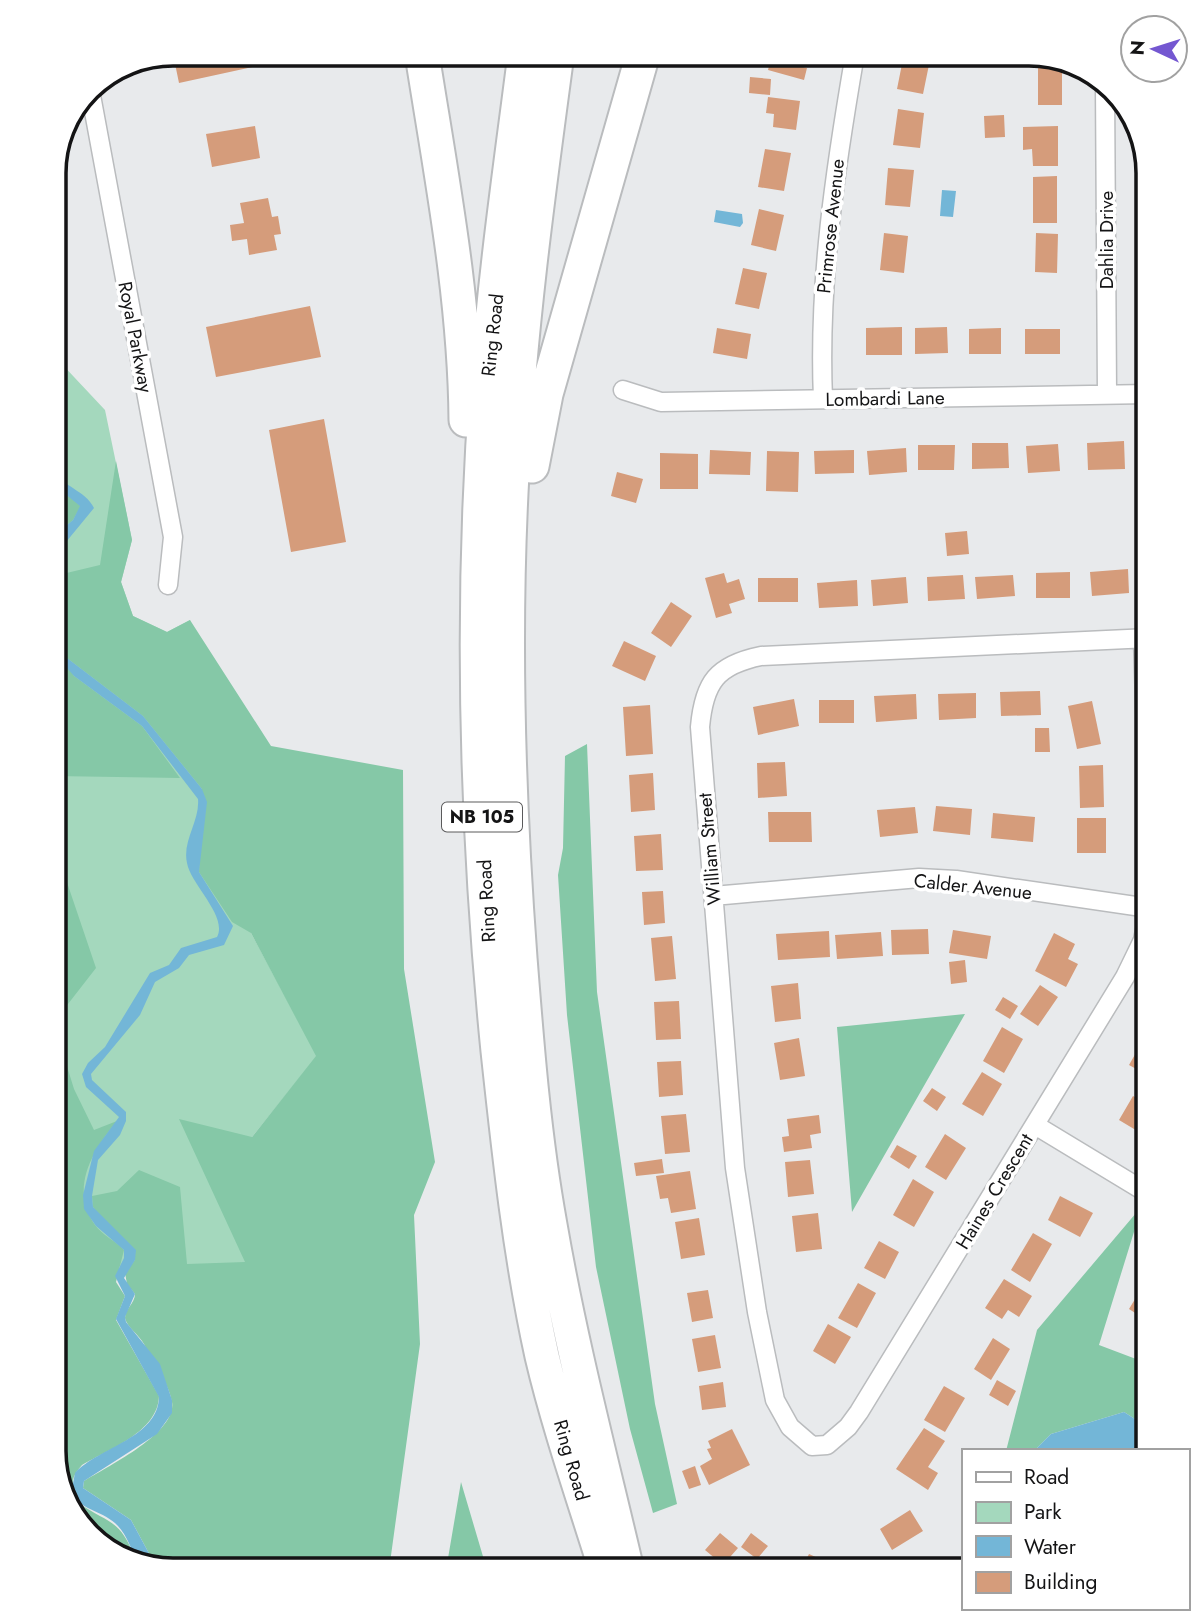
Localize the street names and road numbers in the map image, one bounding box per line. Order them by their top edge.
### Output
street label: Primrose Avenue [810,157,851,295]
street label: Dahlia Drive [1093,191,1120,289]
street label: Royal Parkway [111,279,160,396]
street label: Ring Road [475,292,510,378]
street label: Lombardi Lane [825,384,945,413]
street label: William Street [691,791,728,906]
road number: NB 105 [442,802,522,832]
street label: Ring Road [471,859,502,943]
street label: Calder Avenue [913,867,1034,906]
street label: Haines Crescent [949,1128,1040,1254]
street label: Ring Road [547,1416,596,1504]

